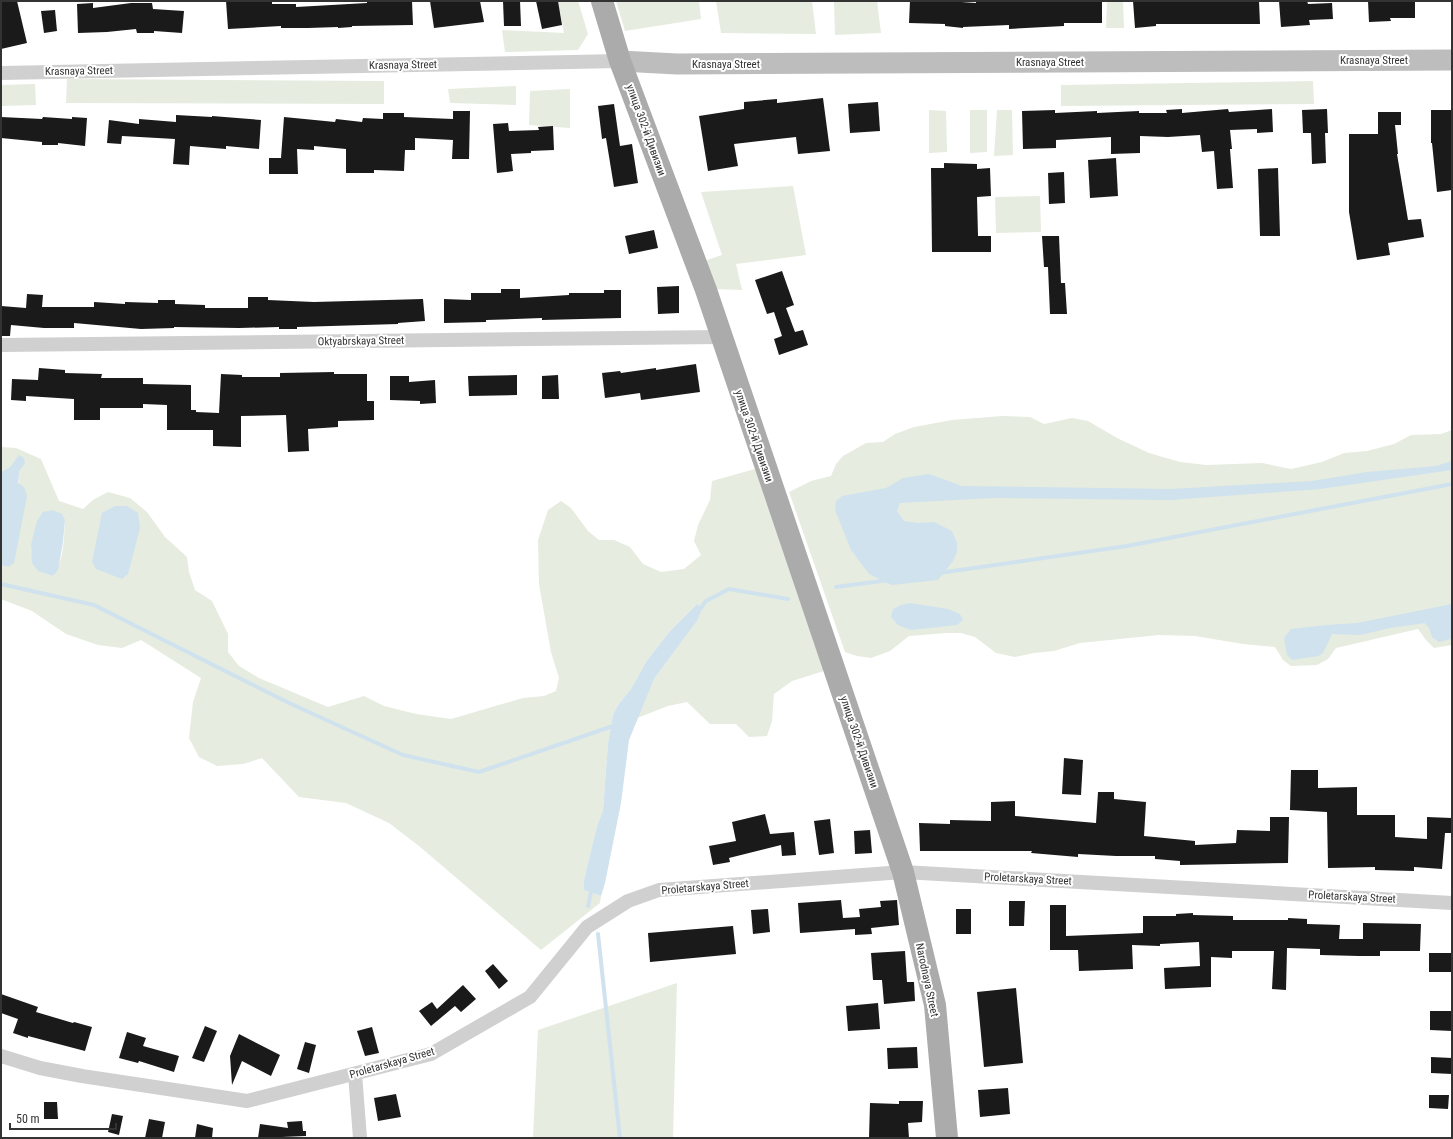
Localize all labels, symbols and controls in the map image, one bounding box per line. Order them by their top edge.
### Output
street label: Krasnaya Street [1340,54,1408,67]
street label: Krasnaya Street [1016,56,1084,69]
street label: Krasnaya Street [369,58,437,72]
street label: Krasnaya Street [692,58,760,71]
street label: Krasnaya Street [45,64,113,78]
street label: улица 302-й Дивизии [623,82,669,178]
street label: Oktyabrskaya Street [318,334,404,348]
street label: улица 302-й Дивизии [732,388,776,484]
street label: улица 302-й Дивизии [837,694,881,790]
street label: Proletarskaya Street [984,870,1072,888]
street label: Proletarskaya Street [661,877,749,897]
street label: Proletarskaya Street [1308,888,1396,906]
street label: Narodnaya Street [913,942,941,1018]
street label: Proletarskaya Street [348,1045,436,1081]
scale bar [10,1105,116,1131]
text: 50 m [16,1112,40,1126]

